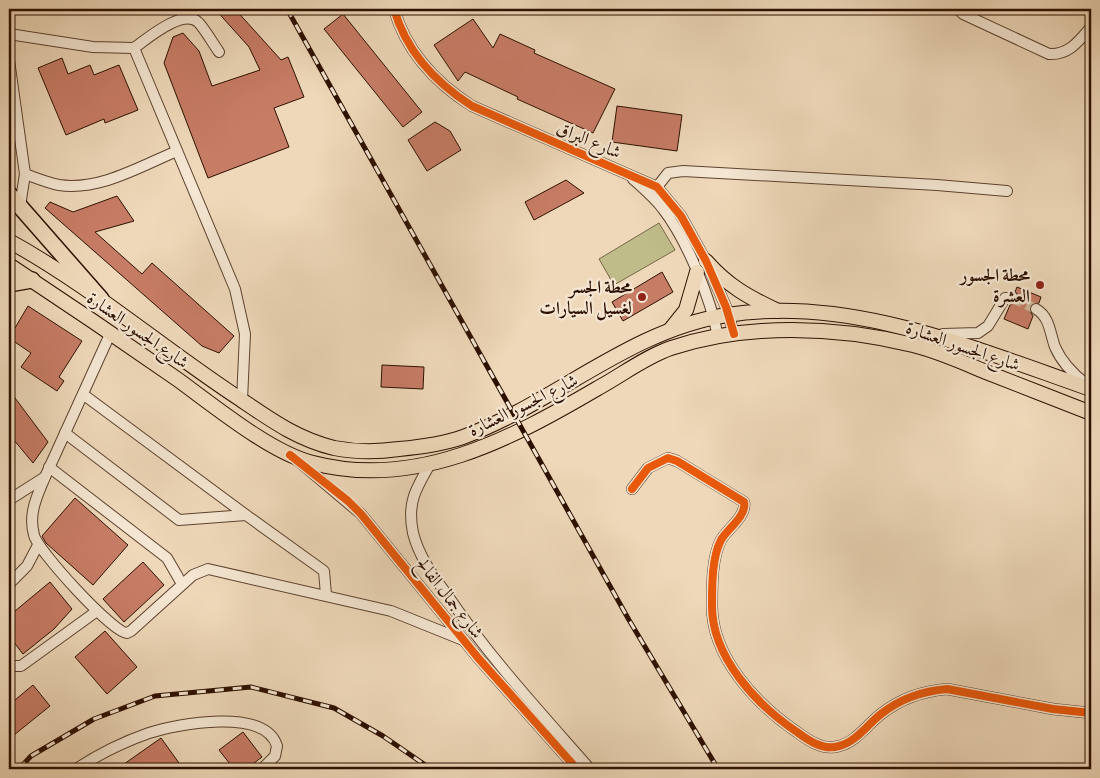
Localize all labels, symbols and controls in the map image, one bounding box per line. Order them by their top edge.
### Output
street label: شارع البراق [552,116,625,167]
place label: محطة الجسور العشرة [958,263,1031,308]
place label: محطة الجسر لغسيل السيارات [539,275,633,321]
marker: محطة الجسور العشرة [1034,279,1046,291]
street label: شارع الجسور العشارة [81,286,194,376]
marker: محطة الجسر لغسيل السيارات [636,291,648,303]
street label: شارع الجسور العشارة [902,315,1023,380]
street label: شارع الجسور العشارة [464,368,583,445]
street label: شارع جمال الفالح [408,552,489,646]

